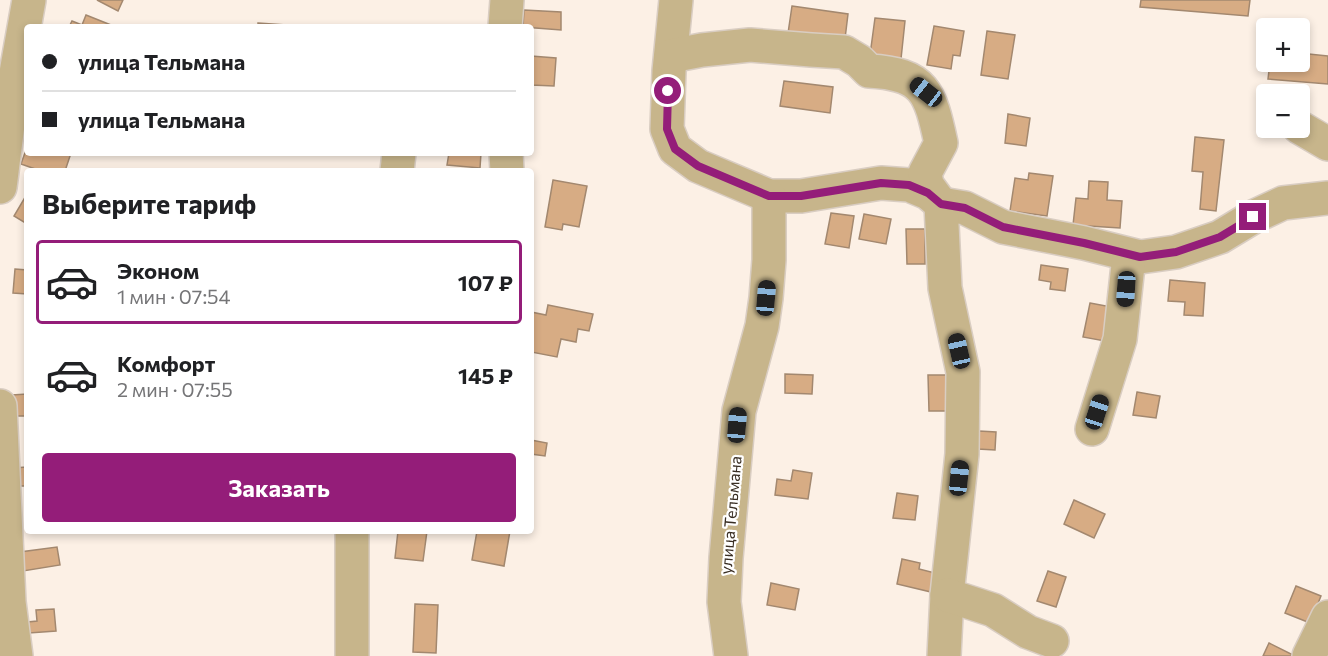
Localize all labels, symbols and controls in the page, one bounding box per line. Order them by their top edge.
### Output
map controls [1256,18,1310,138]
button: + [1256,18,1310,72]
text: улица Тельмана [78,48,245,75]
car [906,74,946,110]
route start [654,77,681,104]
button: − [1256,84,1310,138]
text: улица Тельмана [78,106,245,133]
text: Выберите тариф [42,187,256,220]
route end [1239,203,1266,230]
icon: car [45,255,99,309]
text: Эконом [117,257,199,284]
text: 107 ₽ [458,269,513,296]
car [1116,270,1136,308]
car [755,279,777,317]
text: 1 мин · 07:54 [117,284,231,308]
car [946,331,972,371]
icon: car [45,348,99,402]
text: Комфорт [117,350,215,377]
text: 145 ₽ [458,362,513,389]
text: 2 мин · 07:55 [117,377,233,401]
car [1083,392,1111,432]
car [726,406,748,444]
button: Заказать [42,453,516,522]
street label: улица Тельмана [715,455,745,575]
car [948,459,970,497]

